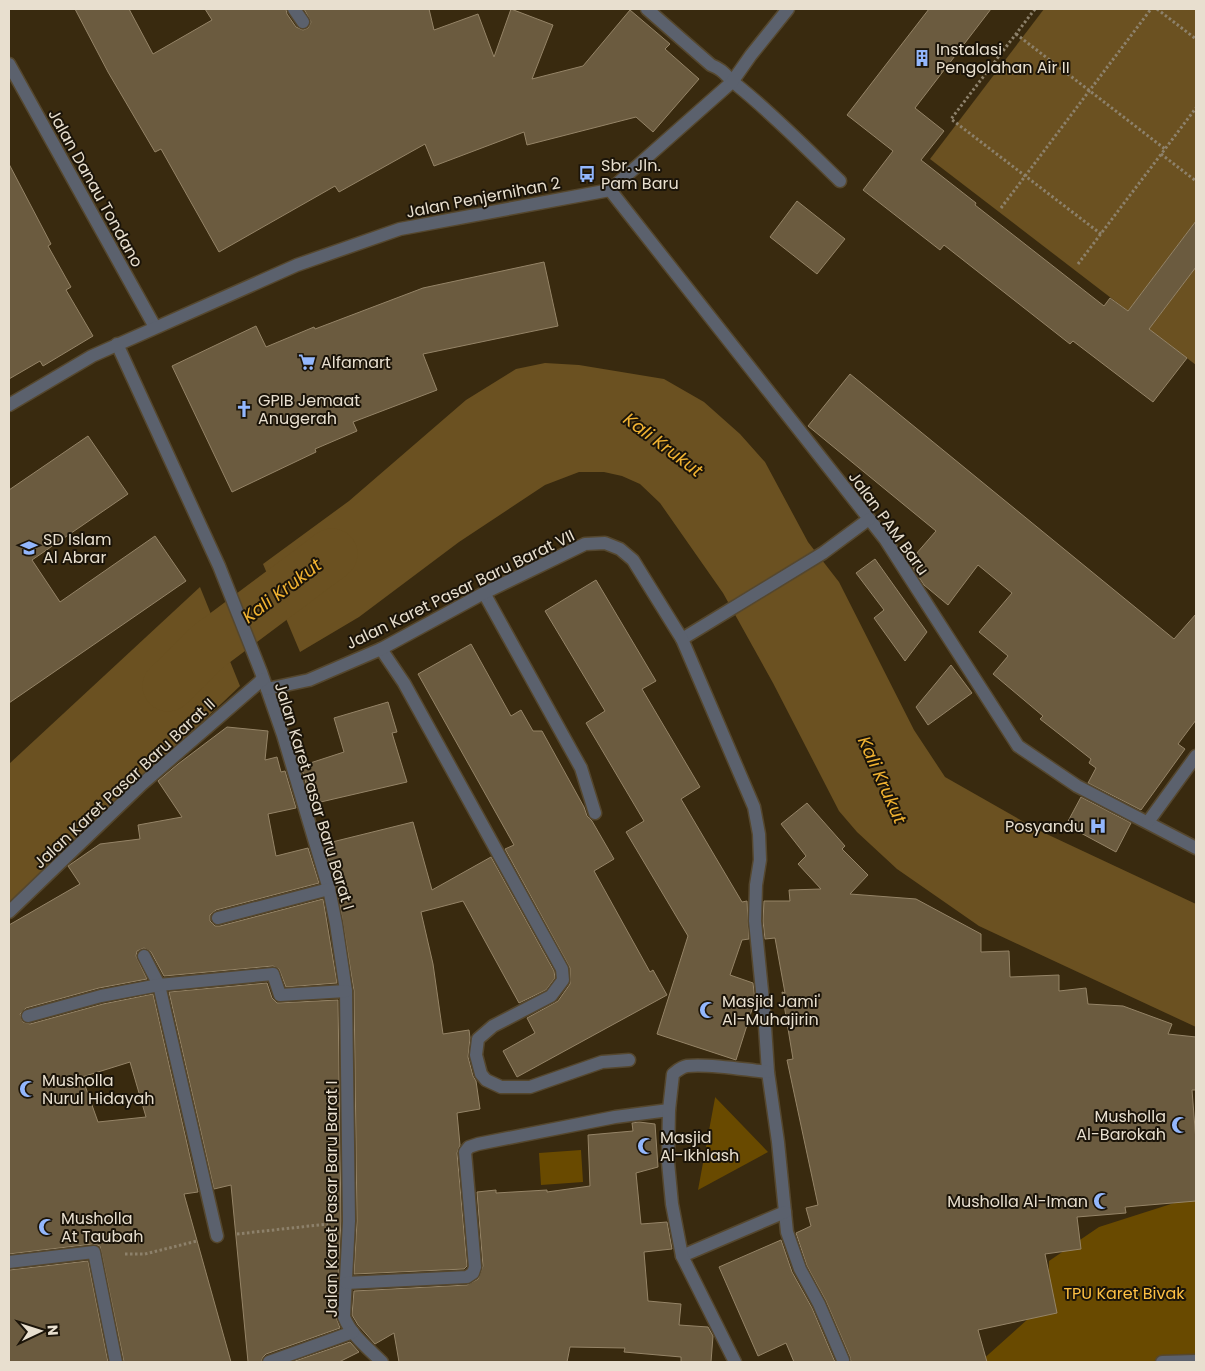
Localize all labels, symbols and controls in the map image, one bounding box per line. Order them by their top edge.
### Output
place label: Instalasi Pengolahan Air II [936,38,1070,79]
building icon: Instalasi Pengolahan Air II [912,48,932,68]
street label: Jalan Danau Tondano [42,105,149,271]
place label: Sbr. Jln. Pam Baru [601,154,679,195]
bus stop icon: Sbr. Jln. Pam Baru [577,164,597,184]
street label: Jalan Penjernihan 2 [404,171,562,224]
place label: Alfamart [321,351,391,374]
supermarket icon: Alfamart [297,352,317,372]
place label: GPIB Jemaat Anugerah [258,389,360,430]
church icon: GPIB Jemaat Anugerah [234,399,254,419]
water label: Kali Krukut [618,406,709,483]
street label: Jalan PAM Baru [843,467,934,580]
street label: Jalan Karet Pasar Baru Barat VII [342,524,578,655]
place label: SD Islam Al Abrar [43,528,112,569]
school or university icon: SD Islam Al Abrar [19,538,39,558]
water label: Kali Krukut [237,552,327,629]
street label: Jalan Karet Pasar Baru Barat I [269,679,360,913]
street label: Jalan Karet Pasar Baru Barat II [28,693,220,874]
water label: Kali Krukut [852,732,913,828]
place label: Posyandu [1005,815,1084,838]
hospital icon: Posyandu [1088,816,1108,836]
place label: Masjid Jami' Al-Muhajirin [722,990,820,1031]
mosque icon: Masjid Jami' Al-Muhajirin [698,1000,718,1020]
place label: Musholla Nurul Hidayah [42,1069,155,1110]
mosque icon: Musholla Nurul Hidayah [18,1079,38,1099]
street label: Jalan Karet Pasar Baru Barat I [320,1081,343,1317]
place label: Musholla Al-Barokah [1076,1105,1166,1146]
mosque icon: Musholla Al-Barokah [1170,1115,1190,1135]
place label: Masjid Al-Ikhlash [660,1126,739,1167]
mosque icon: Masjid Al-Ikhlash [636,1136,656,1156]
place label: Musholla Al-Iman [947,1190,1088,1213]
mosque icon: Musholla Al-Iman [1092,1191,1112,1211]
place label: Musholla At Taubah [61,1207,143,1248]
mosque icon: Musholla At Taubah [37,1217,57,1237]
park label: TPU Karet Bivak [1063,1282,1185,1305]
north arrow [15,1306,65,1356]
text: N [43,1324,63,1336]

